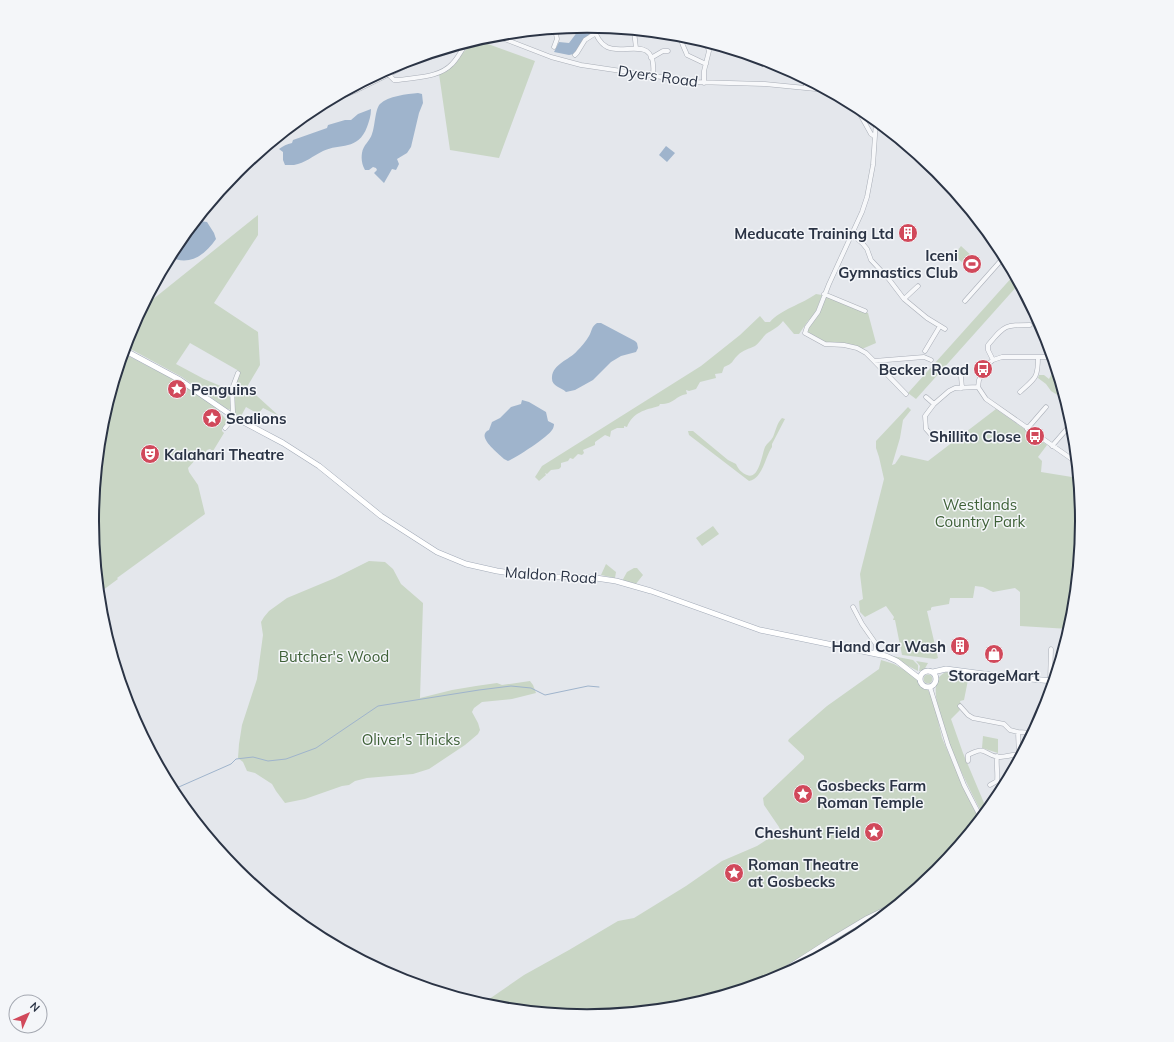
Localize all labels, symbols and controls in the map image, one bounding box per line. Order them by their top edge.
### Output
street label: Dyers Road [617,61,699,91]
building icon: Meducate Training Ltd [897,222,919,244]
place label: Meducate Training Ltd [734,224,894,243]
place label: Iceni Gymnastics Club [838,246,958,282]
sports icon: Iceni Gymnastics Club [961,253,983,275]
bus stop icon: Becker Road [972,358,994,380]
place label: Becker Road [879,360,969,379]
place icon: Penguins [166,378,188,400]
place label: Penguins [191,380,257,399]
place icon: Sealions [201,407,223,429]
place label: Sealions [226,409,286,428]
bus stop icon: Shillito Close [1024,425,1046,447]
place label: Shillito Close [929,427,1021,446]
theatre icon: Kalahari Theatre [139,443,161,465]
place label: Kalahari Theatre [164,445,284,464]
park label: Westlands Country Park [935,495,1025,531]
street label: Maldon Road [504,562,598,588]
building icon: Hand Car Wash [949,635,971,657]
place label: Hand Car Wash [832,637,946,656]
shop icon: StorageMart [983,643,1005,665]
park label: Butcher's Wood [279,647,389,666]
place label: StorageMart [948,666,1040,685]
park label: Oliver's Thicks [362,730,460,749]
place label: Gosbecks Farm Roman Temple [817,776,926,812]
place icon: Gosbecks Farm Roman Temple [792,783,814,805]
place icon: Cheshunt Field [863,821,885,843]
place label: Cheshunt Field [754,823,860,842]
place label: Roman Theatre at Gosbecks [748,855,859,891]
place icon: Roman Theatre at Gosbecks [723,862,745,884]
north arrow [8,994,48,1034]
text: N [27,999,43,1015]

